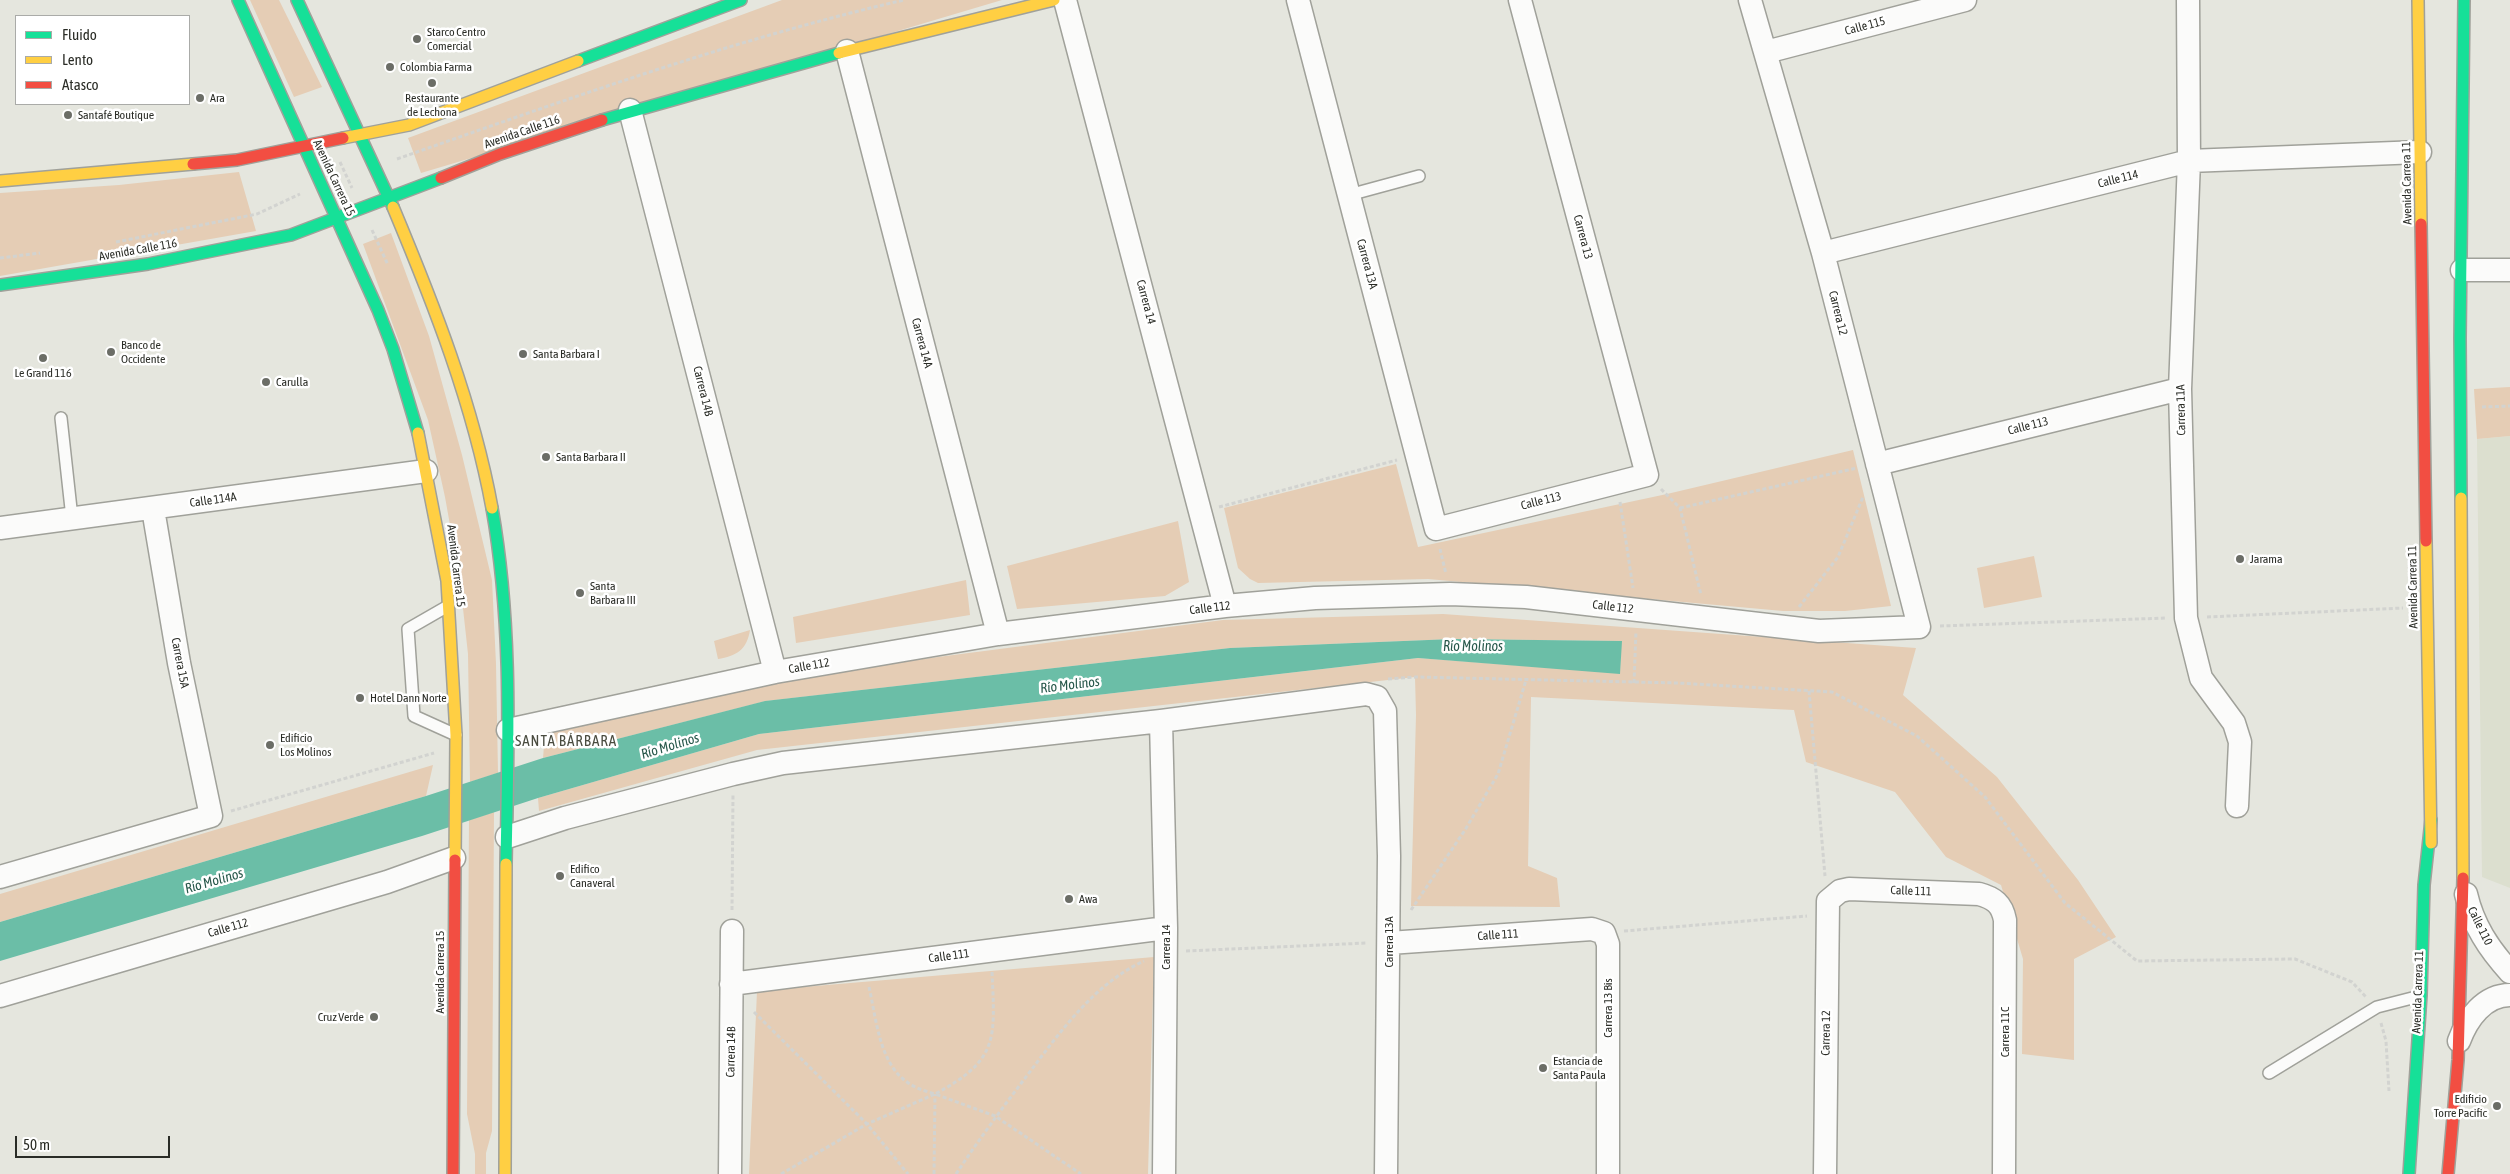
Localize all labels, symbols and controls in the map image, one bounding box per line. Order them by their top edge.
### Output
street label: Calle 115 [1843,14,1887,38]
legend [15,15,190,105]
place label: Starco Centro Comercial [427,25,486,53]
text: Fluido [62,26,97,43]
marker: Starco Centro Comercial [411,33,423,45]
text: Lento [62,51,93,68]
place label: Colombia Farma [400,60,472,74]
marker: Colombia Farma [384,61,396,73]
text: Atasco [62,76,99,93]
marker: Restaurante de Lechona [426,77,438,89]
place label: Ara [210,91,225,105]
place label: Restaurante de Lechona [405,91,459,119]
marker: Ara [194,92,206,104]
place label: Santafé Boutique [78,108,154,122]
marker: Santafé Boutique [62,109,74,121]
street label: Avenida Calle 116 [482,112,562,152]
street label: Avenida Carrera 15 [310,137,358,219]
street label: Avenida Carrera 11 [2399,141,2415,225]
street label: Calle 114 [2096,167,2140,191]
street label: Carrera 13 [1570,213,1596,261]
street label: Avenida Calle 116 [98,236,178,264]
street label: Carrera 13A [1353,237,1381,291]
street label: Carrera 14 [1133,278,1159,326]
street label: Carrera 12 [1826,289,1850,337]
street label: Carrera 14A [908,316,936,370]
place label: Banco de Occidente [121,338,165,366]
marker: Banco de Occidente [105,346,117,358]
place label: Santa Barbara I [533,347,600,361]
marker: Santa Barbara I [517,348,529,360]
marker: Le Grand 116 [37,352,49,364]
street label: Carrera 14B [690,365,716,417]
place label: Le Grand 116 [14,366,72,380]
place label: Carulla [276,375,308,389]
marker: Carulla [260,376,272,388]
street label: Carrera 11A [2173,384,2189,436]
street label: Calle 113 [2006,414,2050,438]
place label: Santa Barbara II [556,450,626,464]
marker: Santa Barbara II [540,451,552,463]
street label: Calle 113 [1519,489,1563,513]
street label: Calle 114A [189,490,237,510]
street label: Avenida Carrera 15 [444,524,468,608]
street label: Avenida Carrera 11 [2405,545,2421,629]
place label: Jarama [2250,552,2283,566]
marker: Jarama [2234,553,2246,565]
place label: Santa Barbara III [590,579,636,607]
marker: Santa Barbara III [574,587,586,599]
street label: Calle 112 [1592,597,1634,617]
street label: Calle 112 [1189,598,1231,618]
street label: Carrera 15A [168,637,192,689]
water label: Río Molinos [1443,639,1503,655]
street label: Calle 112 [787,655,831,677]
water label: Río Molinos [1039,673,1101,697]
place label: Hotel Dann Norte [370,691,447,705]
marker: Hotel Dann Norte [354,692,366,704]
water label: Río Molinos [639,729,701,763]
place label: Edificio Los Molinos [280,731,331,759]
district label: SANTA BÁRBARA [513,732,619,750]
marker: Edificio Los Molinos [264,739,276,751]
place label: Edifico Canaveral [570,862,615,890]
water label: Río Molinos [183,865,245,897]
marker: Edifico Canaveral [554,870,566,882]
street label: Calle 111 [1890,883,1932,899]
place label: Awa [1079,892,1098,906]
marker: Awa [1063,893,1075,905]
street label: Calle 110 [2464,904,2496,948]
street label: Calle 112 [206,915,250,941]
street label: Carrera 13A [1382,916,1396,968]
street label: Carrera 14 [1159,924,1173,970]
street label: Calle 111 [1477,926,1519,944]
street label: Avenida Carrera 15 [433,931,447,1013]
street label: Calle 111 [928,946,970,966]
street label: Avenida Carrera 11 [2409,950,2427,1034]
street label: Carrera 13 Bis [1601,978,1615,1038]
street label: Carrera 11C [1998,1007,2012,1057]
place label: Cruz Verde [318,1010,364,1024]
street label: Carrera 12 [1818,1010,1834,1056]
marker: Cruz Verde [368,1011,380,1023]
street label: Carrera 14B [723,1026,739,1078]
place label: Estancia de Santa Paula [1553,1054,1606,1082]
marker: Estancia de Santa Paula [1537,1062,1549,1074]
place label: Edificio Torre Pacific [2434,1092,2487,1120]
marker: Edificio Torre Pacific [2491,1100,2503,1112]
scale bar [18,1126,172,1158]
text: 50 m [23,1136,50,1153]

